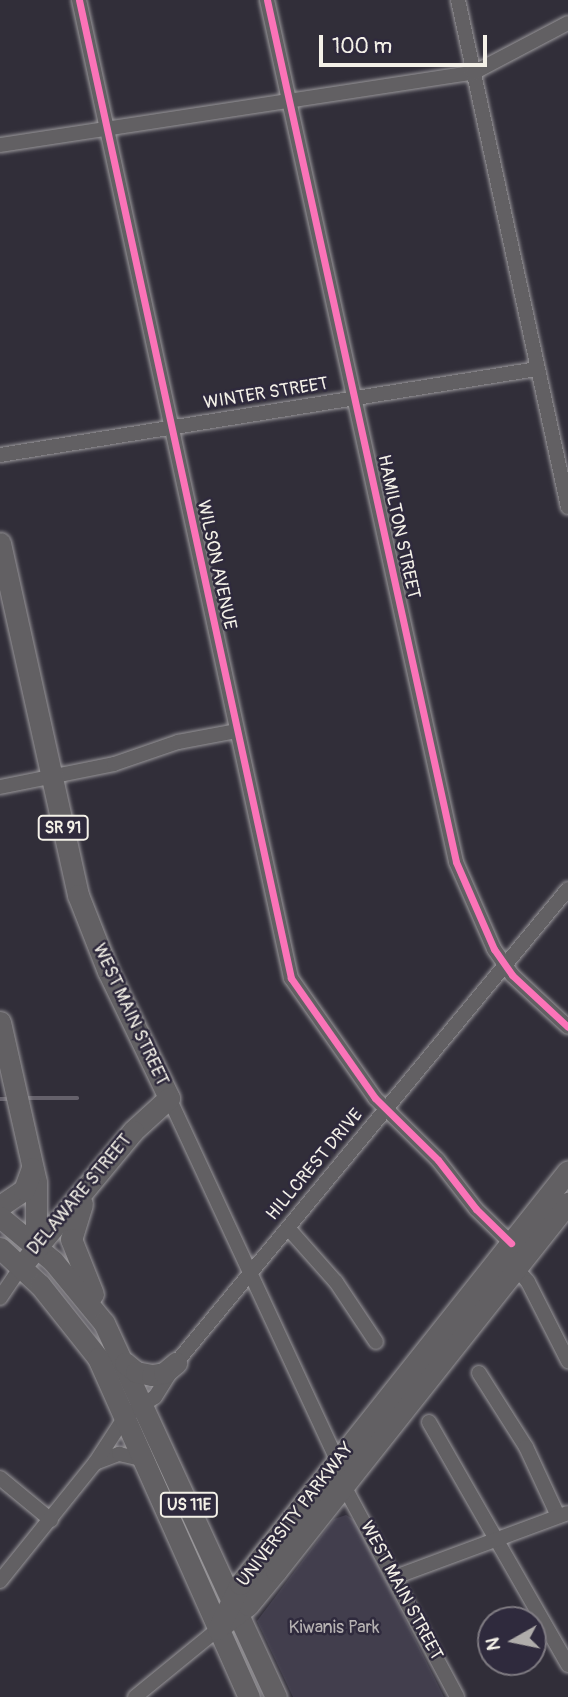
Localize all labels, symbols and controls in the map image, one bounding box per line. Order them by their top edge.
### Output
scale bar [323,21,491,65]
text: 100 m [332,33,392,60]
street label: WINTER STREET [202,373,330,415]
street label: HAMILTON STREET [372,453,424,601]
street label: WILSON AVENUE [192,498,240,632]
road number: SR 91 [37,816,89,841]
street label: WEST MAIN STREET [88,940,172,1090]
street label: HILLCREST DRIVE [262,1105,368,1225]
street label: DELAWARE STREET [23,1130,137,1260]
street label: UNIVERSITY PARKWAY [233,1439,359,1591]
road number: US 11E [159,1492,219,1518]
street label: WEST MAIN STREET [355,1518,447,1664]
north arrow [477,1606,547,1676]
park label: Kiwanis Park [289,1617,379,1639]
text: N [480,1636,506,1652]

